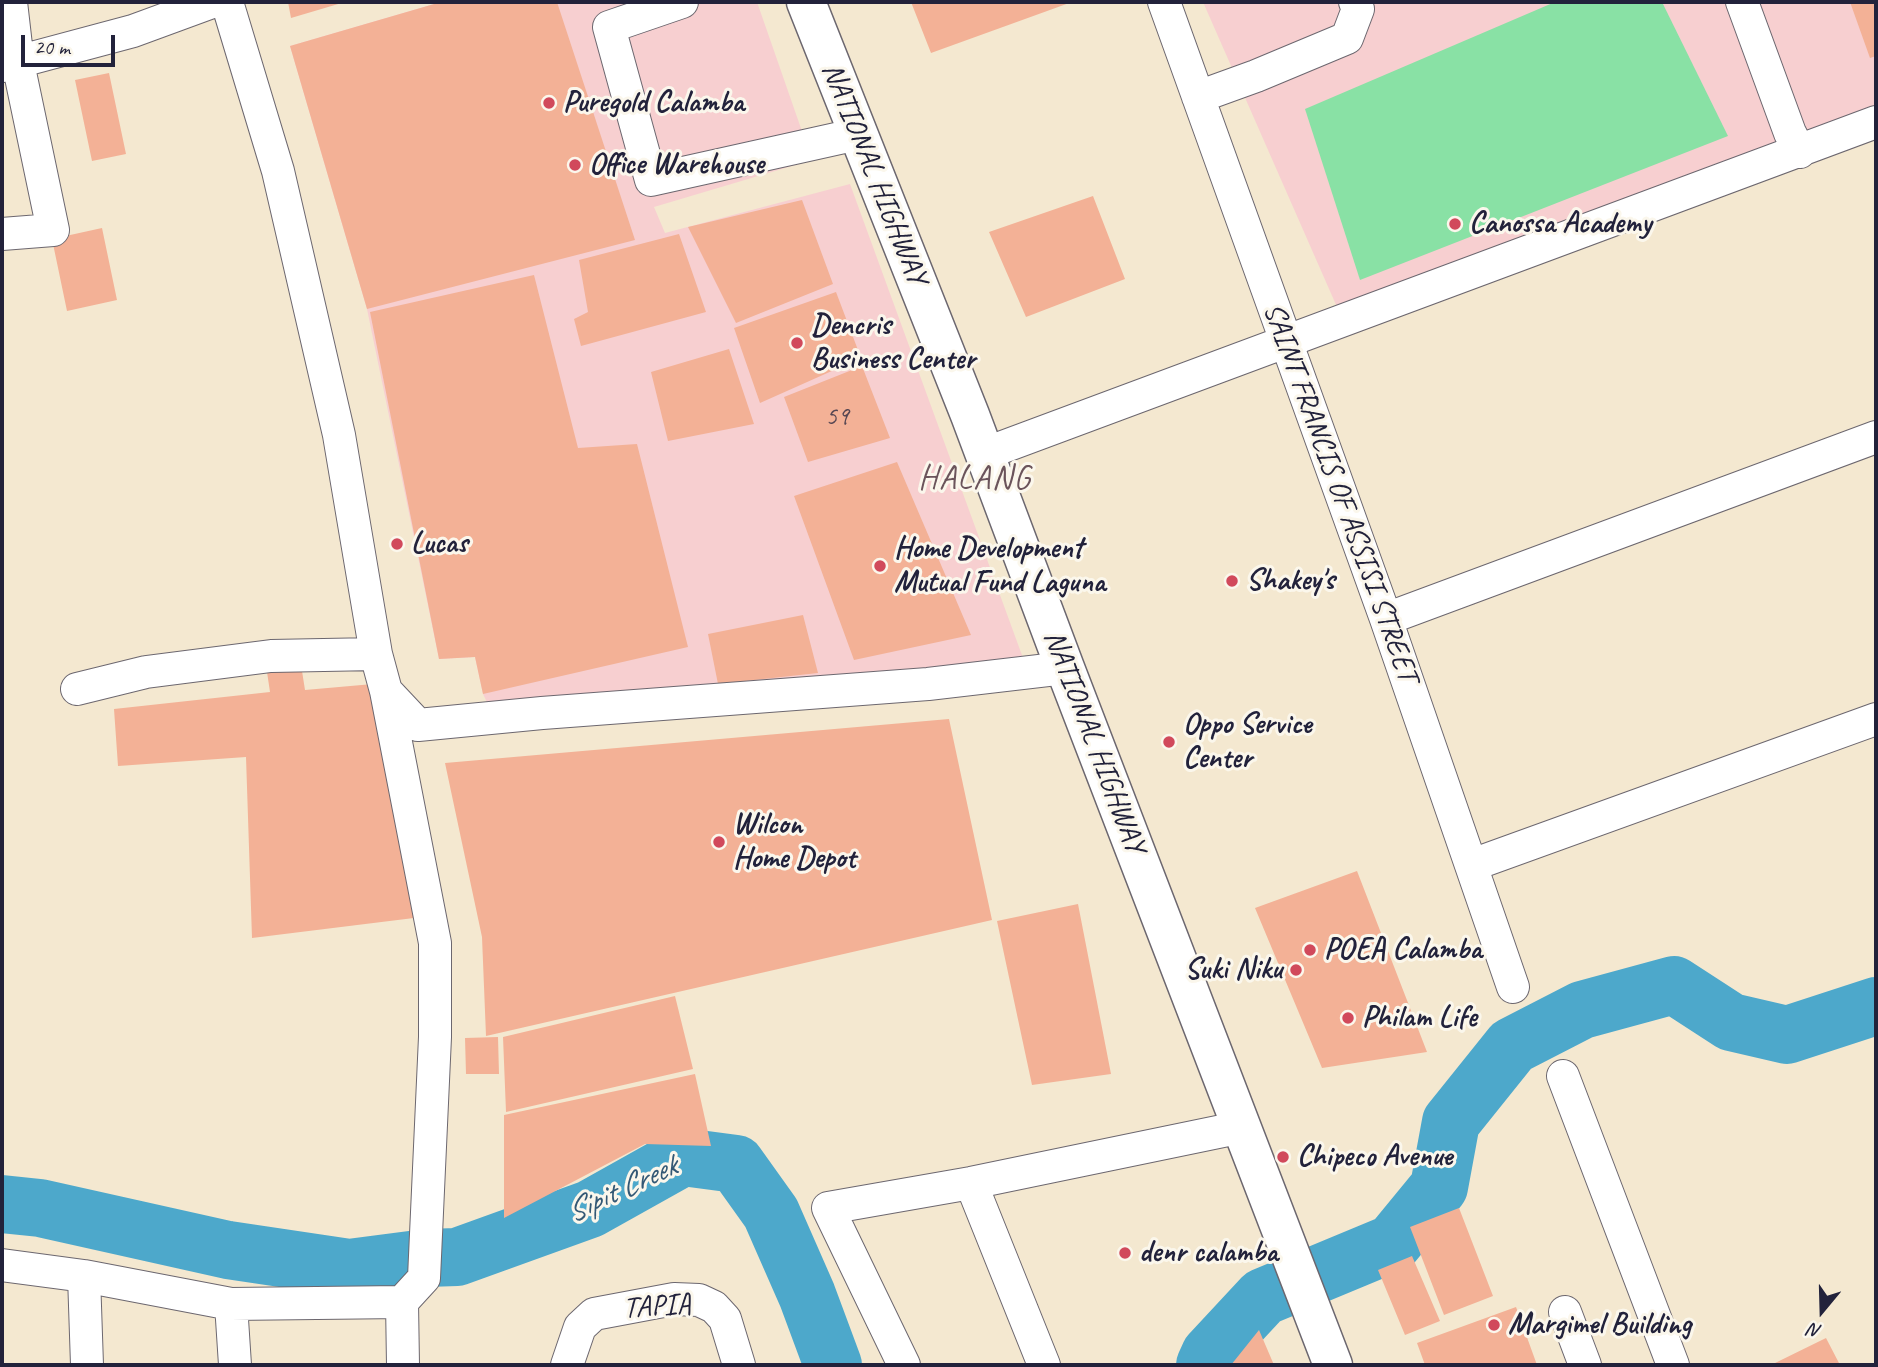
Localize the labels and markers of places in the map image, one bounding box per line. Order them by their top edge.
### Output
place label: Puregold Calamba [563,85,744,121]
marker: Puregold Calamba [541,95,557,111]
place label: Office Warehouse [589,147,764,183]
marker: Office Warehouse [567,157,583,173]
place label: Canossa Academy [1469,206,1651,242]
marker: Canossa Academy [1447,216,1463,232]
place label: Dencris Business Center [811,308,975,378]
marker: Dencris Business Center [789,335,805,351]
place label: Lucas [411,526,467,562]
place label: Home Development Mutual Fund Laguna [894,531,1105,602]
marker: Lucas [389,536,405,552]
marker: Home Development Mutual Fund Laguna [872,558,888,574]
place label: Shakey's [1246,563,1334,599]
marker: Shakey's [1224,573,1240,589]
place label: Oppo Service Center [1183,707,1312,778]
marker: Oppo Service Center [1161,734,1177,750]
place label: Wilcon Home Depot [733,807,855,878]
marker: Wilcon Home Depot [711,834,727,850]
place label: POEA Calamba [1324,932,1482,968]
marker: POEA Calamba [1302,942,1318,958]
place label: Suki Niku [1185,952,1282,988]
marker: Suki Niku [1288,962,1304,978]
place label: Philam Life [1362,1000,1477,1036]
marker: Philam Life [1340,1010,1356,1026]
place label: Chipeco Avenue [1297,1139,1452,1175]
marker: Chipeco Avenue [1275,1149,1291,1165]
place label: denr calamba [1139,1235,1278,1271]
marker: denr calamba [1117,1245,1133,1261]
place label: Margimel Building [1508,1307,1691,1343]
marker: Margimel Building [1486,1317,1502,1333]

